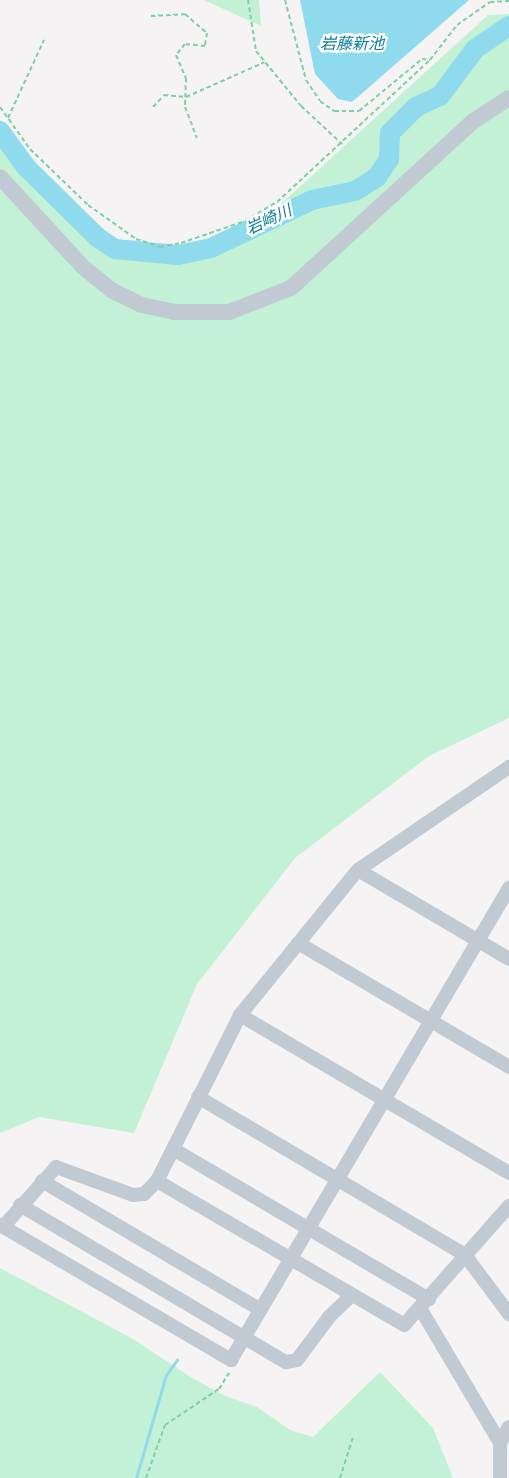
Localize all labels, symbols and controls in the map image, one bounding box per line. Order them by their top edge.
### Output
water label: 岩藤新池 [320,34,384,54]
water label: 岩崎川 [243,201,295,239]

